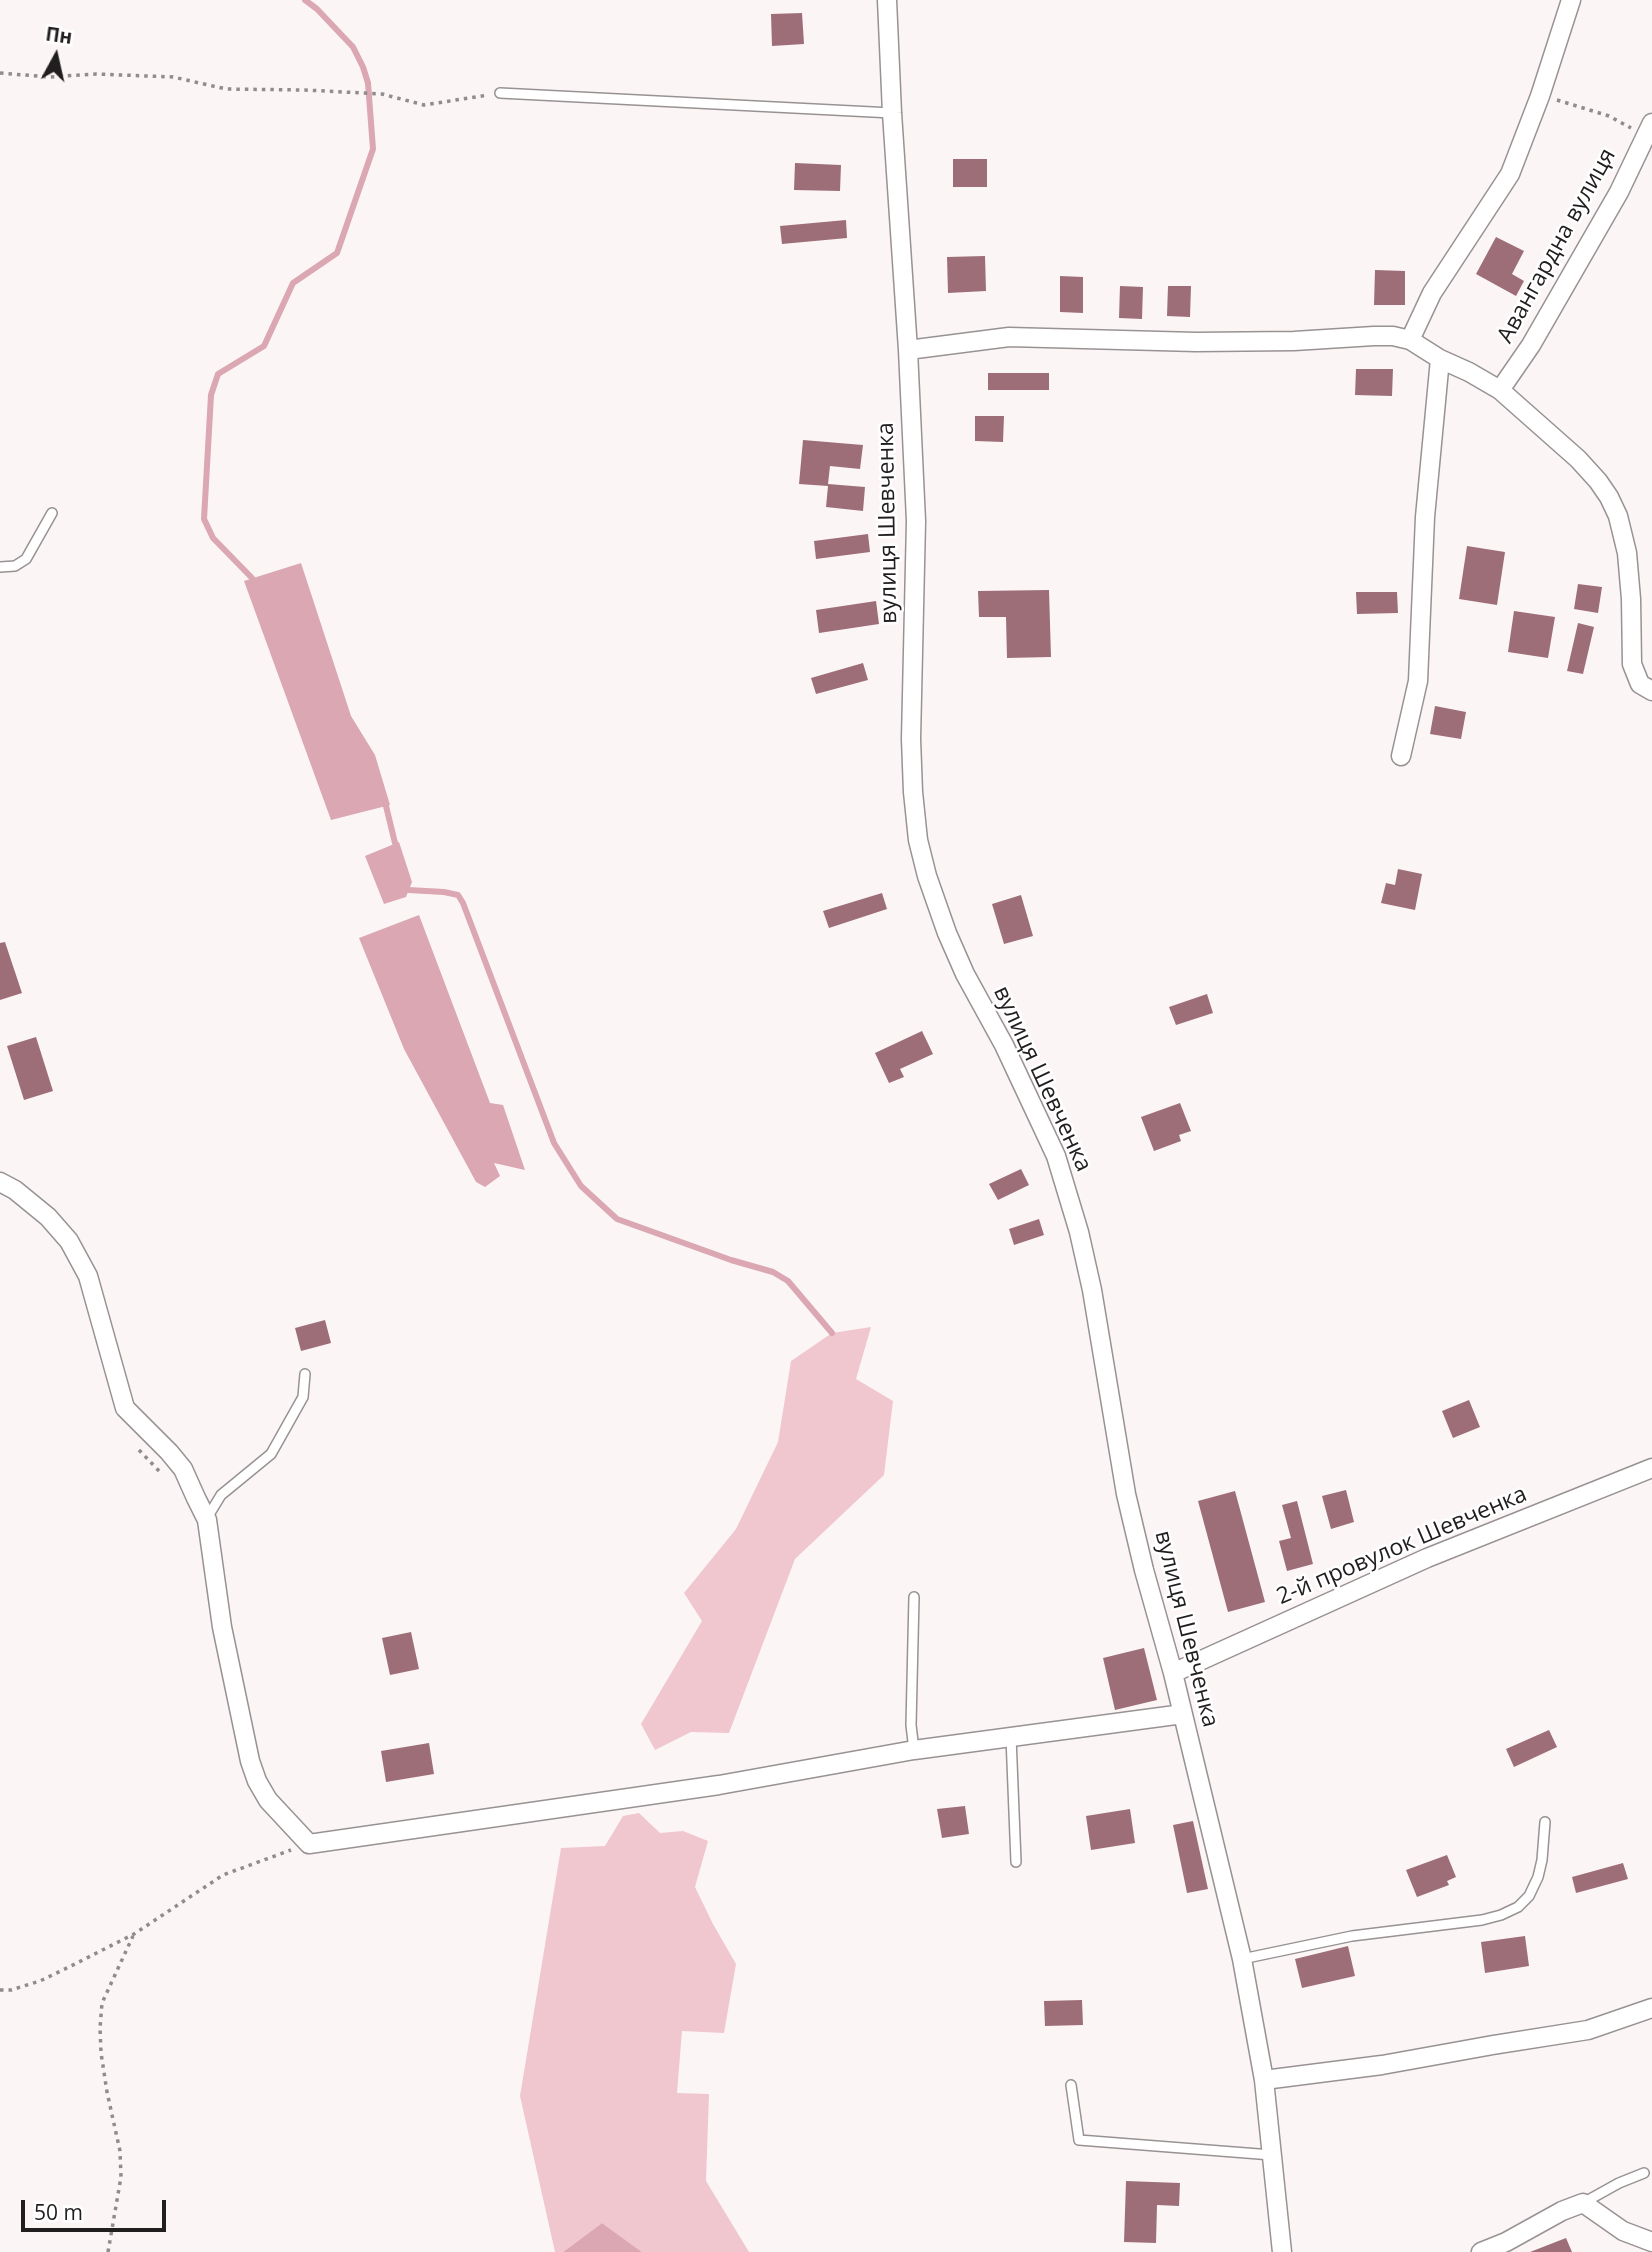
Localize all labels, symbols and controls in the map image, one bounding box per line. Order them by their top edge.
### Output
text: Пн [44,20,74,50]
north arrow [21,21,91,91]
street label: Авангардна вулиця [1492,144,1622,348]
street label: вулиця Шевченка [872,422,904,624]
street label: вулиця Шевченка [987,982,1097,1176]
street label: 2-й провулок Шевченка [1273,1481,1531,1611]
street label: вулиця Шевченка [1148,1528,1224,1730]
scale bar [24,2186,170,2230]
text: 50 m [34,2198,83,2226]

